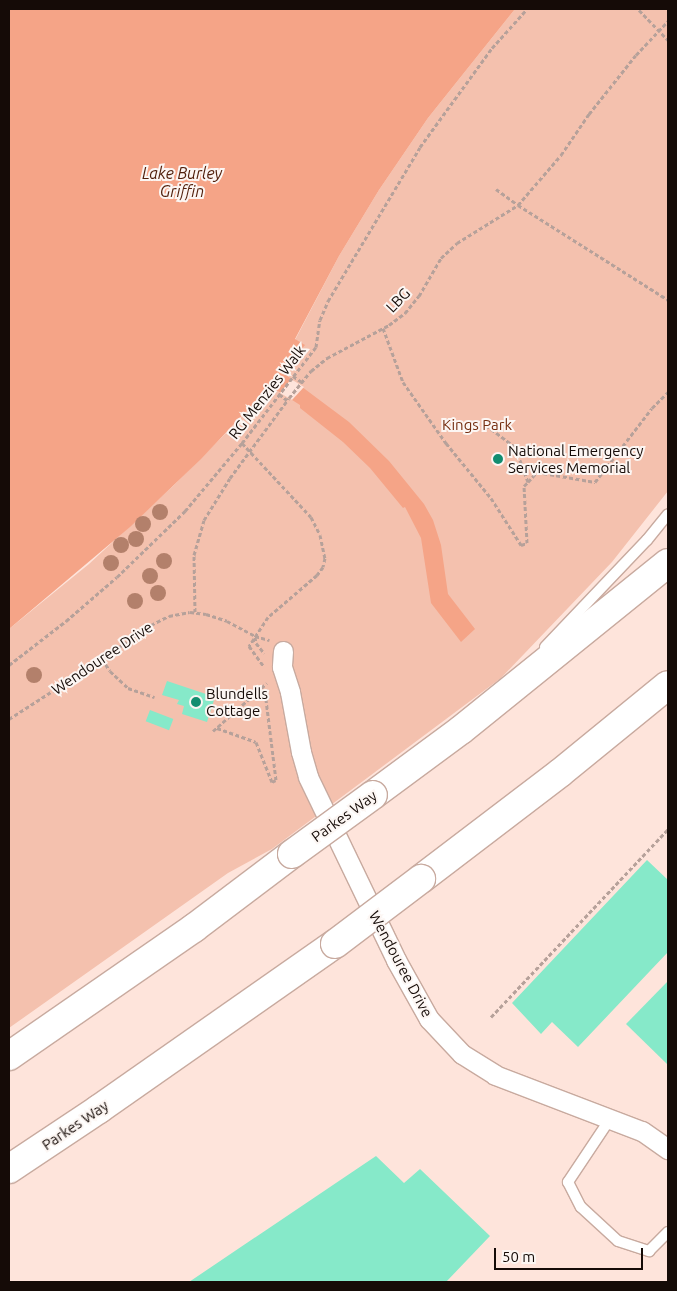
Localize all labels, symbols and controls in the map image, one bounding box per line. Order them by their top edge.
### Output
water label: Lake Burley Griffin [142,163,222,201]
street label: LBG [382,284,414,316]
street label: RG Menzies Walk [225,342,309,442]
park label: Kings Park [442,416,512,434]
place label: National Emergency Services Memorial [508,441,644,476]
marker: National Emergency Services Memorial [492,453,504,465]
street label: Wendouree Drive [48,618,156,698]
place label: Blundells Cottage [206,684,268,719]
marker: Blundells Cottage [190,696,202,708]
street label: Parkes Way [308,786,380,846]
street label: Wendouree Drive [365,908,437,1020]
street label: Parkes Way [38,1096,112,1154]
scale bar [497,1238,646,1270]
text: 50 m [502,1248,535,1265]

